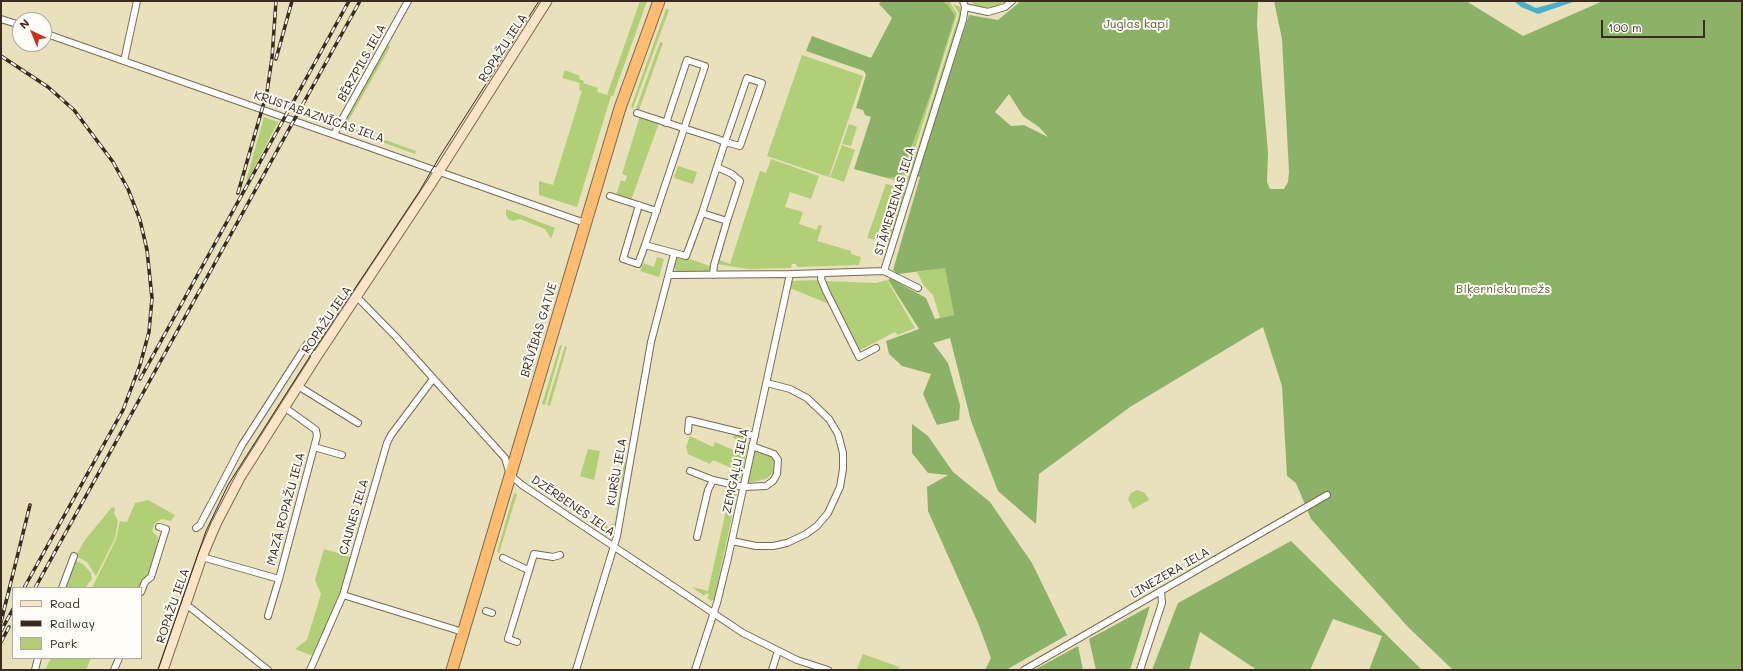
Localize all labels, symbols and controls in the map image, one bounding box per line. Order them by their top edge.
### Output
street label: ROPAŽU IELA [476,11,530,85]
north arrow [12,12,52,52]
scale bar [1603,12,1707,38]
text: N [16,15,32,32]
park label: Juglas kapi [1103,17,1169,31]
text: 100 m [1608,19,1642,35]
street label: BĒRZPILS IELA [335,22,389,104]
street label: KRUSTABAZNĪCAS IELA [252,88,386,146]
street label: STĀMERIENAS IELA [872,145,918,257]
street label: BRĪVĪBAS GATVE [518,281,560,379]
park label: Biķernieku mežs [1456,282,1550,296]
street label: ROPAŽU IELA [299,283,355,357]
street label: ZEMGAĻU IELA [720,427,752,515]
street label: KURŠU IELA [604,437,630,507]
street label: MAZĀ ROPAŽU IELA [264,451,308,567]
street label: DZĒRBENES IELA [528,473,618,539]
street label: CAUNES IELA [336,478,372,556]
street label: LINEZERA IELA [1128,545,1212,601]
street label: ROPAŽU IELA [153,567,193,645]
legend [12,587,142,659]
text: Road [50,595,80,611]
text: Railway [50,615,95,631]
text: Park [50,635,77,651]

